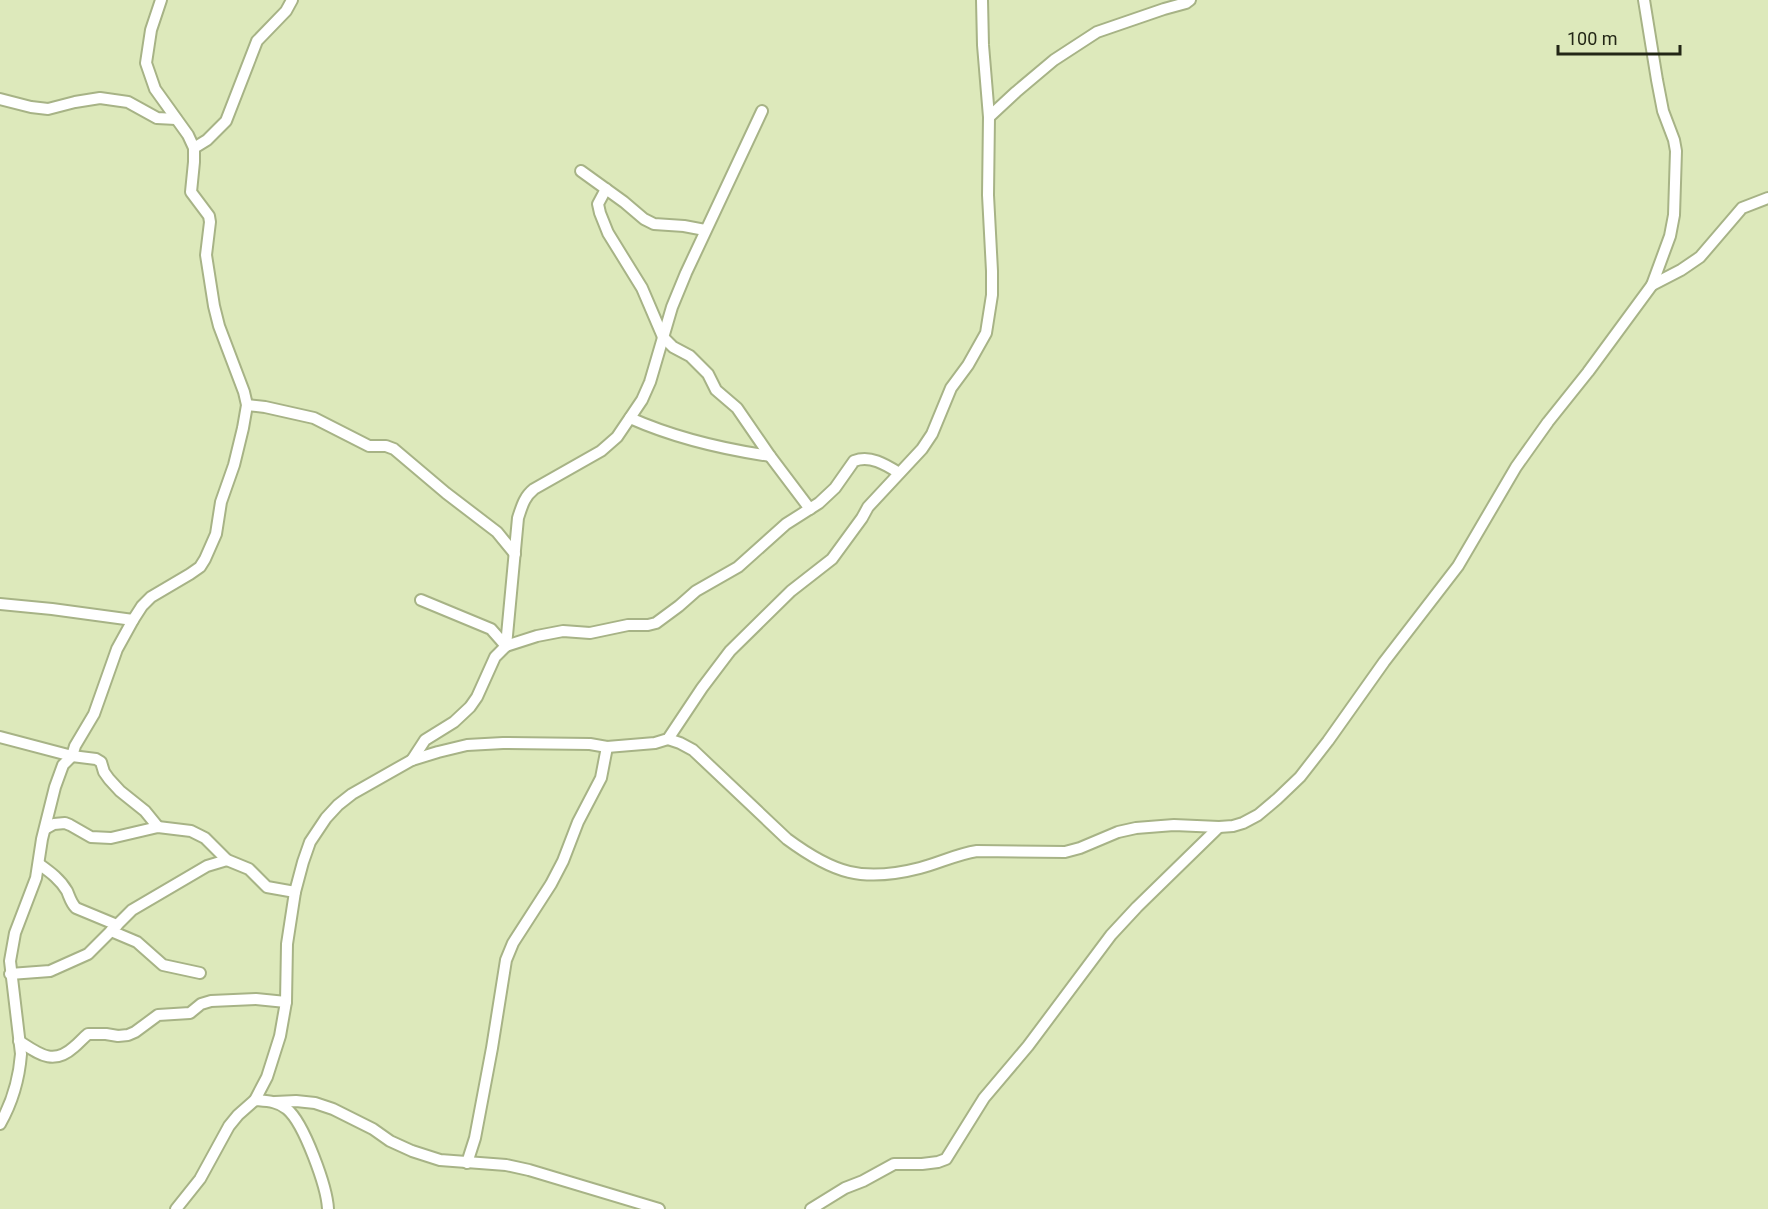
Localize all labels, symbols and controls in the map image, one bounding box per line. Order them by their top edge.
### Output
scale bar [1558,18,1680,56]
text: 100 m [1567,28,1618,49]

